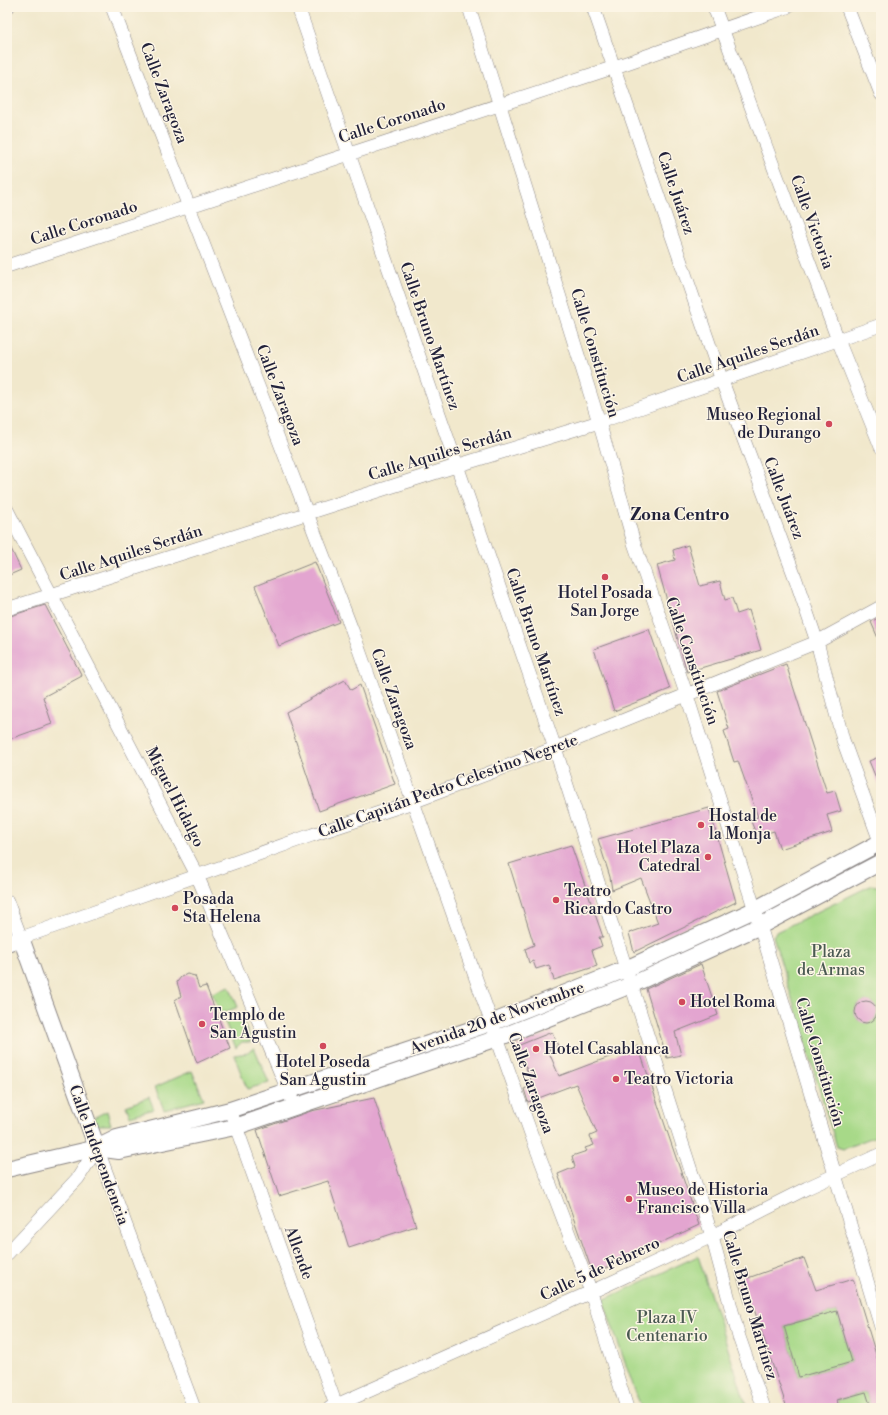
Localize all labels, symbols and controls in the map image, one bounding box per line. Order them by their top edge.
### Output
street label: Calle Zaragoza [136,40,193,147]
street label: Calle Coronado [336,94,448,148]
street label: Calle Juárez [652,149,700,237]
street label: Calle Victoria [786,172,839,273]
street label: Calle Coronado [28,196,140,250]
street label: Calle Bruno Martínez [395,259,465,413]
street label: Calle Constitución [566,286,624,420]
street label: Calle Aquiles Serdán [674,320,822,388]
street label: Calle Zaragoza [252,342,309,449]
place label: Museo Regional de Durango [706,405,821,443]
marker: Museo Regional de Durango [824,419,834,429]
street label: Calle Aquiles Serdán [366,423,515,485]
street label: Calle Juárez [759,454,809,542]
district label: Zona Centro [630,504,730,526]
street label: Calle Aquiles Serdán [57,520,205,586]
street label: Calle Bruno Martínez [501,565,571,719]
marker: Hotel Posada San Jorge [600,572,610,582]
place label: Hotel Posada San Jorge [558,583,653,621]
street label: Calle Constitución [661,594,723,728]
street label: Calle Zaragoza [366,646,422,753]
street label: Calle Capitán Pedro Celestino Negrete [315,730,581,842]
street label: Miguel Hidalgo [141,743,209,851]
place label: Hostal de la Monja [709,806,777,844]
marker: Hostal de la Monja [696,820,706,830]
place label: Hotel Plaza Catedral [617,838,701,876]
marker: Hotel Plaza Catedral [703,852,713,862]
place label: Teatro Ricardo Castro [564,881,672,919]
place label: Posada Sta Helena [183,889,262,927]
marker: Teatro Ricardo Castro [551,895,561,905]
marker: Posada Sta Helena [170,903,180,913]
park label: Plaza de Armas [797,942,865,980]
street label: Avenida 20 de Noviembre [406,977,587,1059]
place label: Hotel Roma [690,992,776,1012]
street label: Calle Constitución [791,995,849,1129]
marker: Hotel Roma [677,997,687,1007]
place label: Templo de San Agustin [210,1005,297,1043]
marker: Templo de San Agustin [197,1019,207,1029]
street label: Calle Zaragoza [503,1030,559,1137]
place label: Hotel Casablanca [544,1039,670,1059]
marker: Hotel Poseda San Agustin [318,1041,328,1051]
marker: Hotel Casablanca [531,1044,541,1054]
place label: Hotel Poseda San Agustin [276,1052,371,1090]
place label: Teatro Victoria [624,1069,735,1089]
marker: Teatro Victoria [611,1074,621,1084]
street label: Calle Independencia [64,1082,134,1229]
place label: Museo de Historia Francisco Villa [637,1180,769,1218]
marker: Museo de Historia Francisco Villa [624,1194,634,1204]
street label: Allende [280,1223,318,1282]
street label: Calle Bruno Martínez [718,1228,782,1382]
street label: Calle 5 de Febrero [537,1233,663,1305]
park label: Plaza IV Centenario [626,1308,708,1346]

